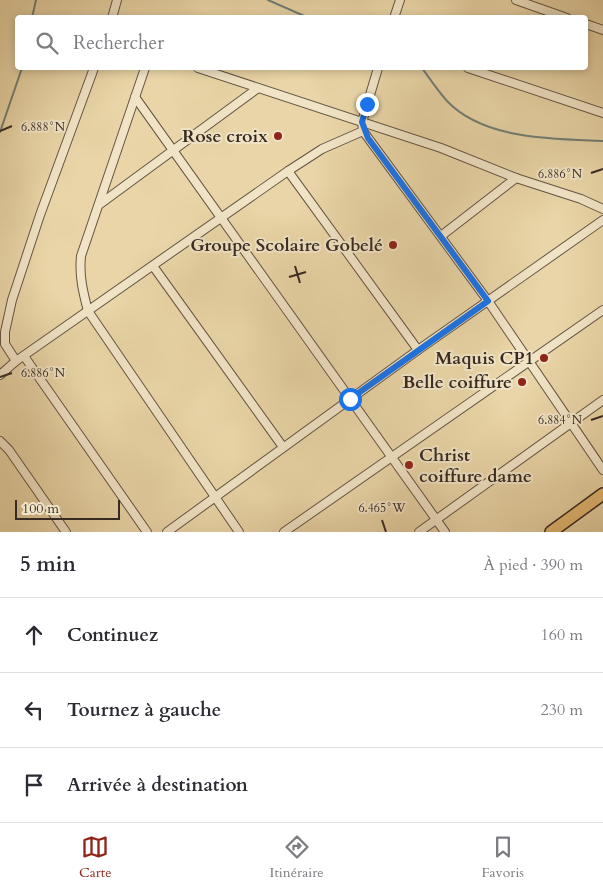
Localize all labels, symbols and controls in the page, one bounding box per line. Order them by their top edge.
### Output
search box [15,15,588,70]
icon: search [33,29,61,57]
text: Rechercher [73,30,164,56]
route end [356,93,379,116]
text: 6.888°N [21,119,66,135]
place label: Rose croix [182,124,268,149]
marker: Rose croix [272,130,284,142]
text: 6.886°N [538,166,583,182]
place label: Groupe Scolaire Gobelé [190,233,383,258]
marker: Groupe Scolaire Gobelé [387,239,399,251]
place label: Maquis CP1 [435,346,534,371]
marker: Maquis CP1 [538,352,550,364]
text: 6.886°N [21,365,66,381]
place label: Belle coiffure [402,370,512,395]
marker: Belle coiffure [516,376,528,388]
route start [339,388,362,411]
text: 6.884°N [538,412,583,428]
place label: Christ coiffure dame [419,443,532,489]
marker: Christ coiffure dame [403,459,415,471]
scale bar [15,497,120,520]
text: 100 m [22,499,59,518]
text: 6.465°W [358,500,406,516]
text: 5 min [20,550,76,579]
text: À pied · 390 m [483,554,583,576]
icon: ahead [20,621,48,649]
text: Continuez [67,622,158,648]
text: 160 m [541,624,583,646]
icon: left [20,696,48,724]
text: Tournez à gauche [67,697,221,723]
text: 230 m [541,699,583,721]
icon: arrive [20,771,48,799]
text: Arrivée à destination [67,772,248,798]
tab: Carte [79,833,112,882]
tab: Itinéraire [270,833,324,882]
tab: Favoris [482,833,524,882]

